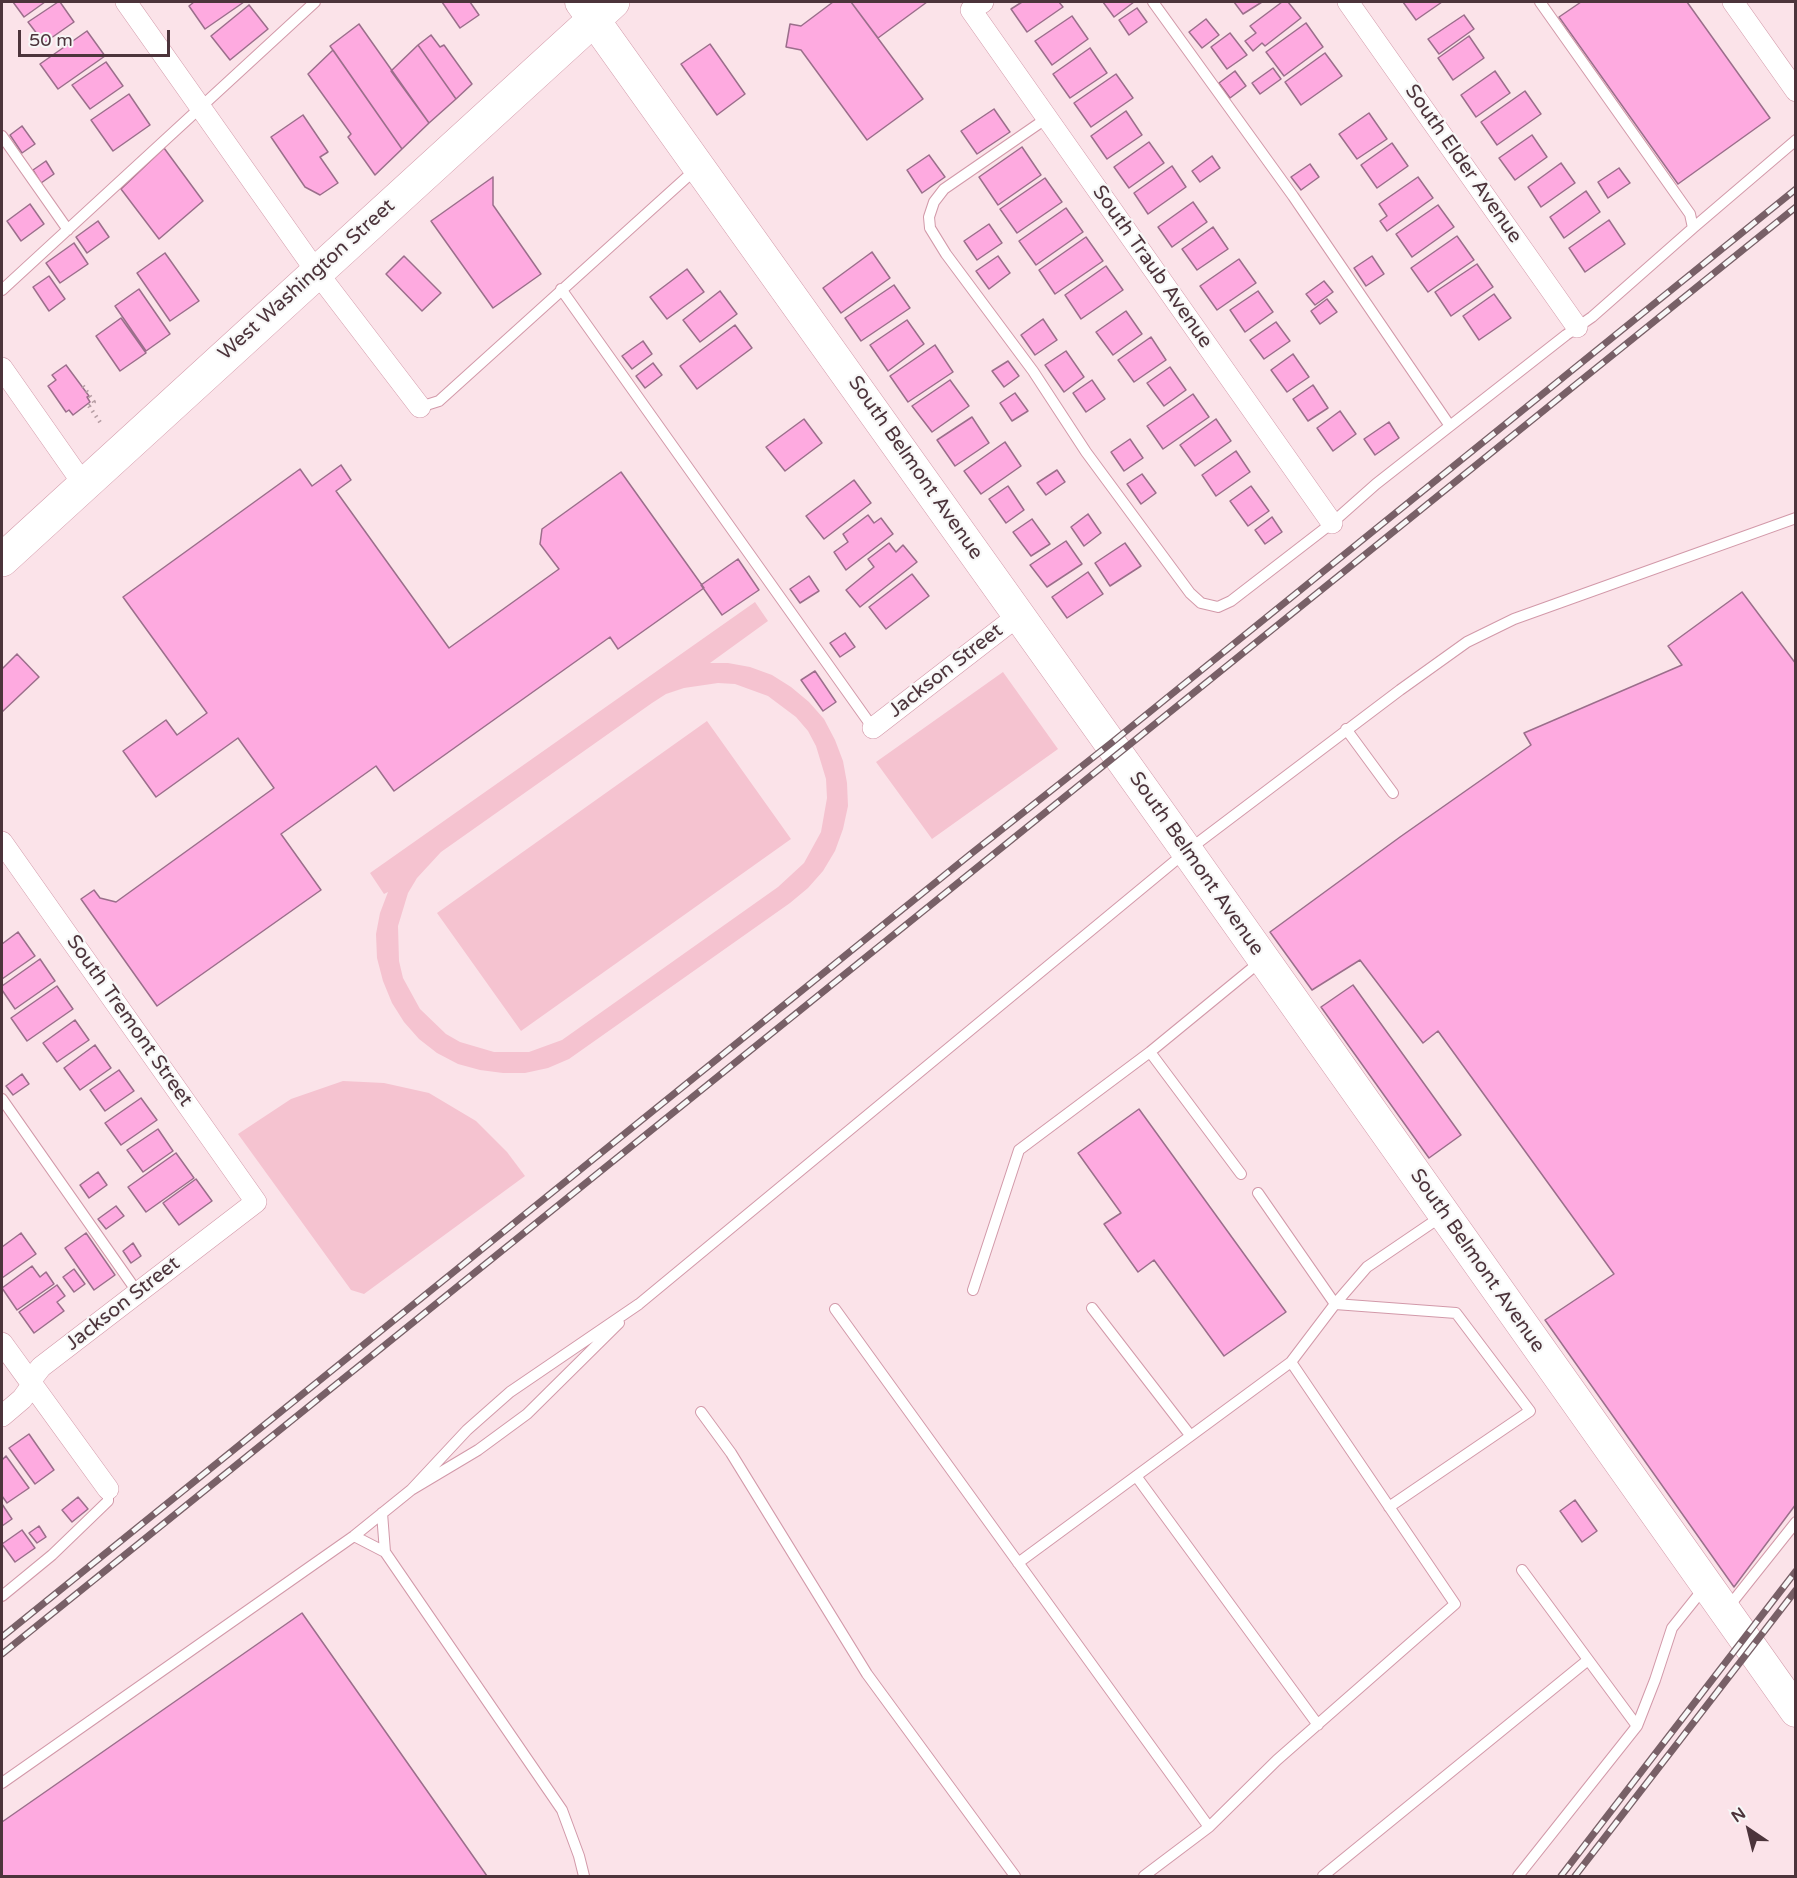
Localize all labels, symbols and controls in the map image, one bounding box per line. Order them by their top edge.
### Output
scale bar [21,18,172,56]
text: 50 m [29,29,73,51]
street label: South Elder Avenue [1399,80,1527,248]
street label: South Traub Avenue [1087,181,1217,353]
street label: West Washington Street [214,194,400,366]
street label: South Belmont Avenue [842,372,988,564]
street label: Jackson Street [884,619,1008,723]
street label: South Belmont Avenue [1123,768,1269,960]
street label: South Tremont Street [61,931,197,1111]
street label: South Belmont Avenue [1404,1165,1550,1357]
street label: Jackson Street [61,1252,185,1356]
north arrow [1719,1800,1779,1860]
text: N [1728,1803,1750,1827]

